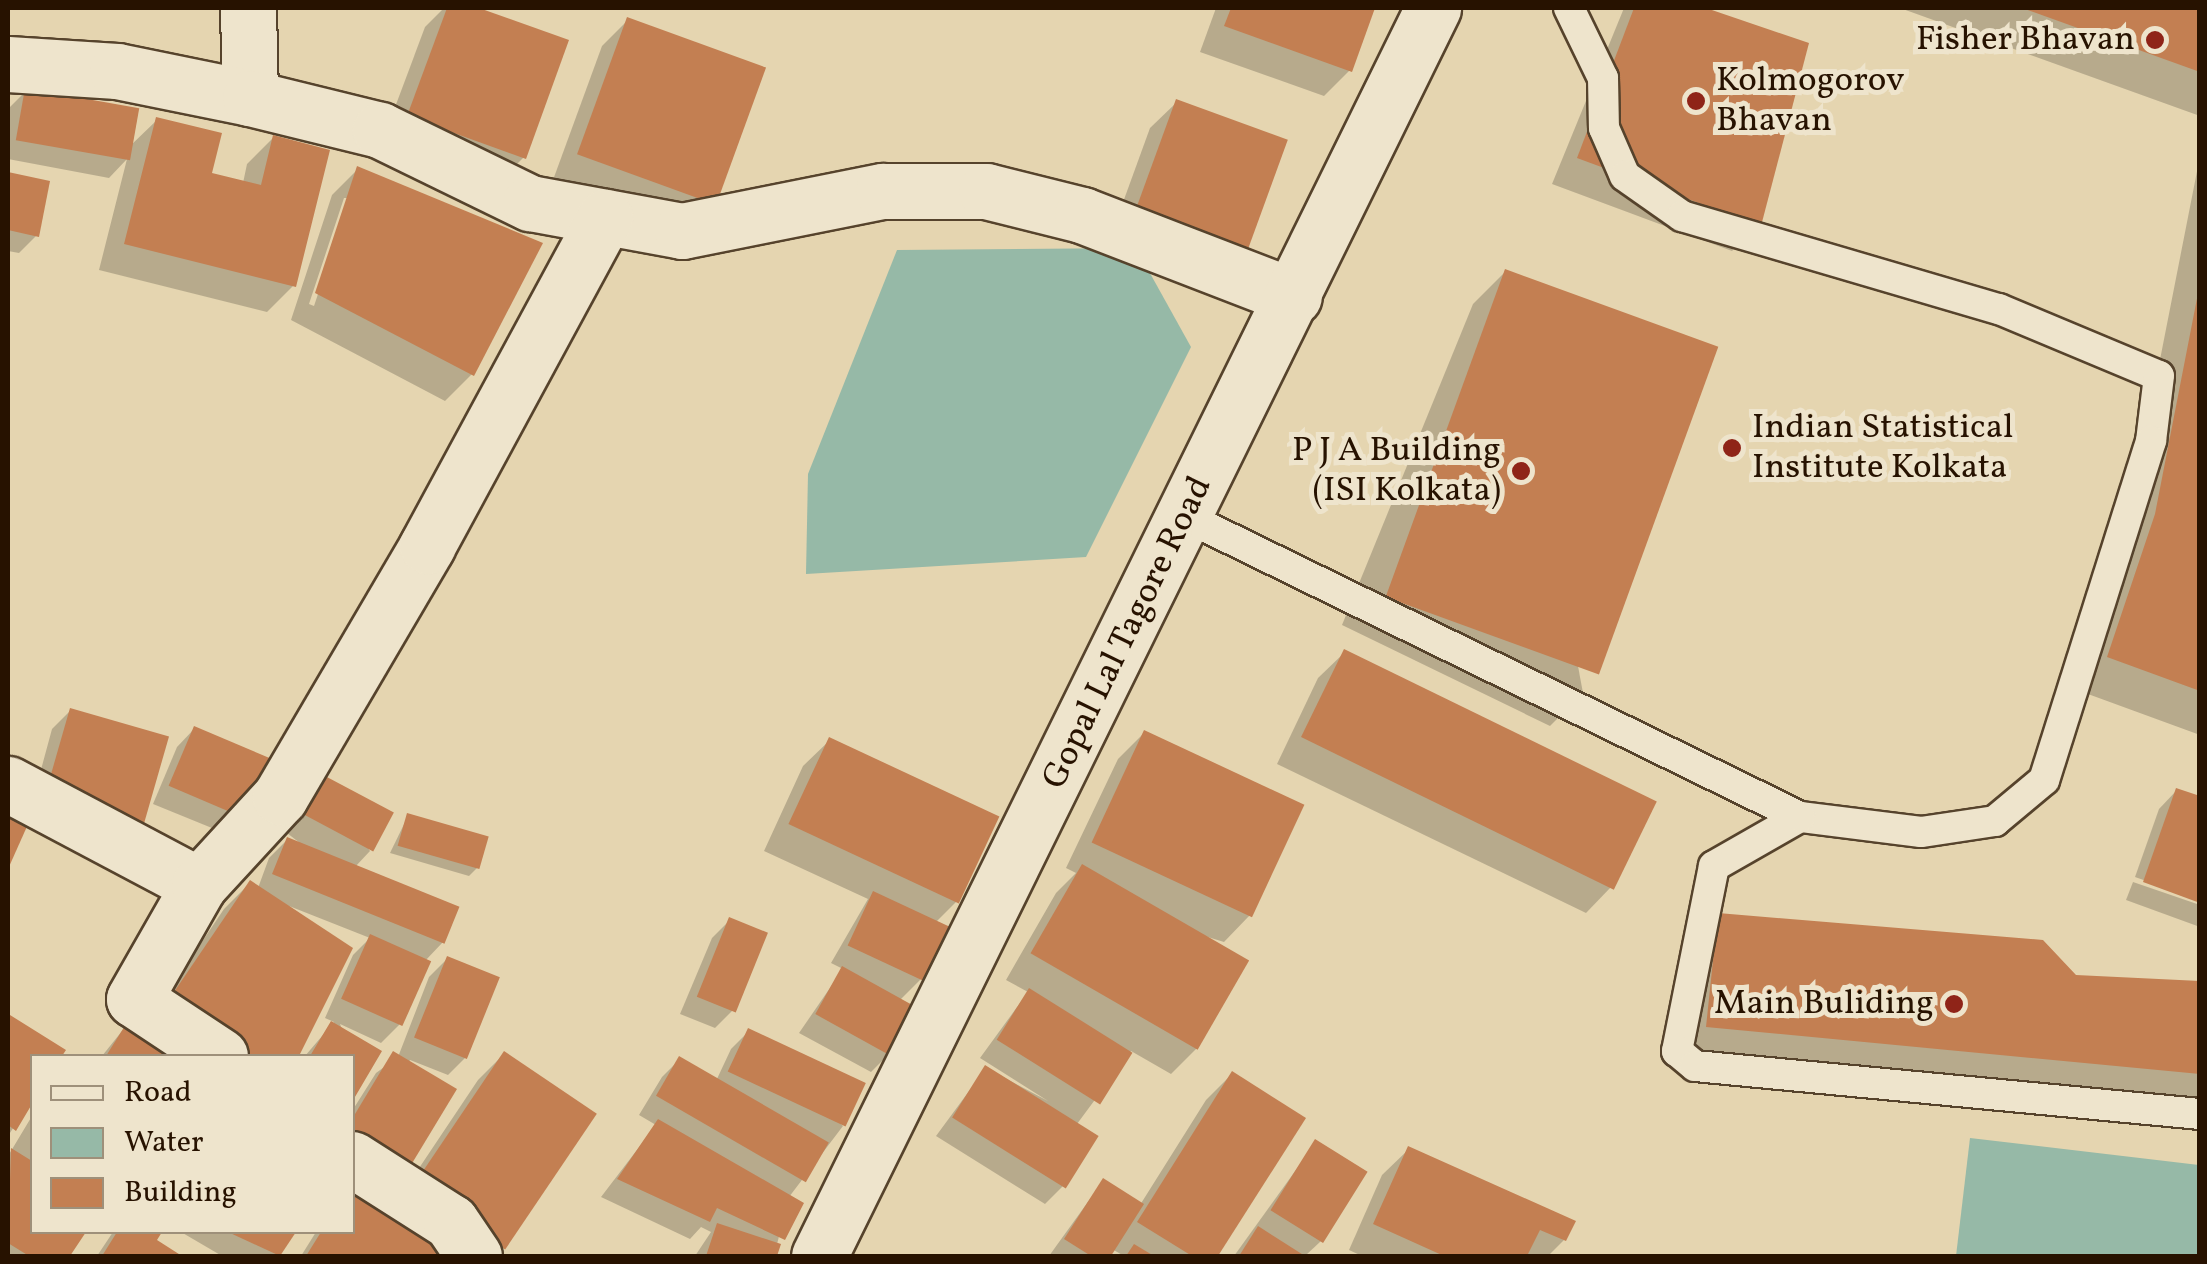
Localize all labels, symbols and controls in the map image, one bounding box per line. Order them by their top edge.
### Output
place label: Fisher Bhavan [1916,19,2135,61]
marker: Fisher Bhavan [2144,29,2166,51]
place label: Kolmogorov Bhavan [1716,60,1905,142]
marker: Kolmogorov Bhavan [1685,90,1707,112]
place label: Indian Statistical Institute Kolkata [1752,407,2014,489]
place label: P J A Building (ISI Kolkata) [1292,430,1501,512]
marker: Indian Statistical Institute Kolkata [1721,437,1743,459]
marker: P J A Building (ISI Kolkata) [1510,460,1532,482]
street label: Gopal Lal Tagore Road [1034,470,1222,796]
place label: Main Buliding [1714,983,1934,1025]
marker: Main Buliding [1943,993,1965,1015]
legend [30,1054,355,1234]
text: Road [124,1072,192,1114]
text: Water [124,1122,204,1164]
text: Building [124,1172,237,1214]

